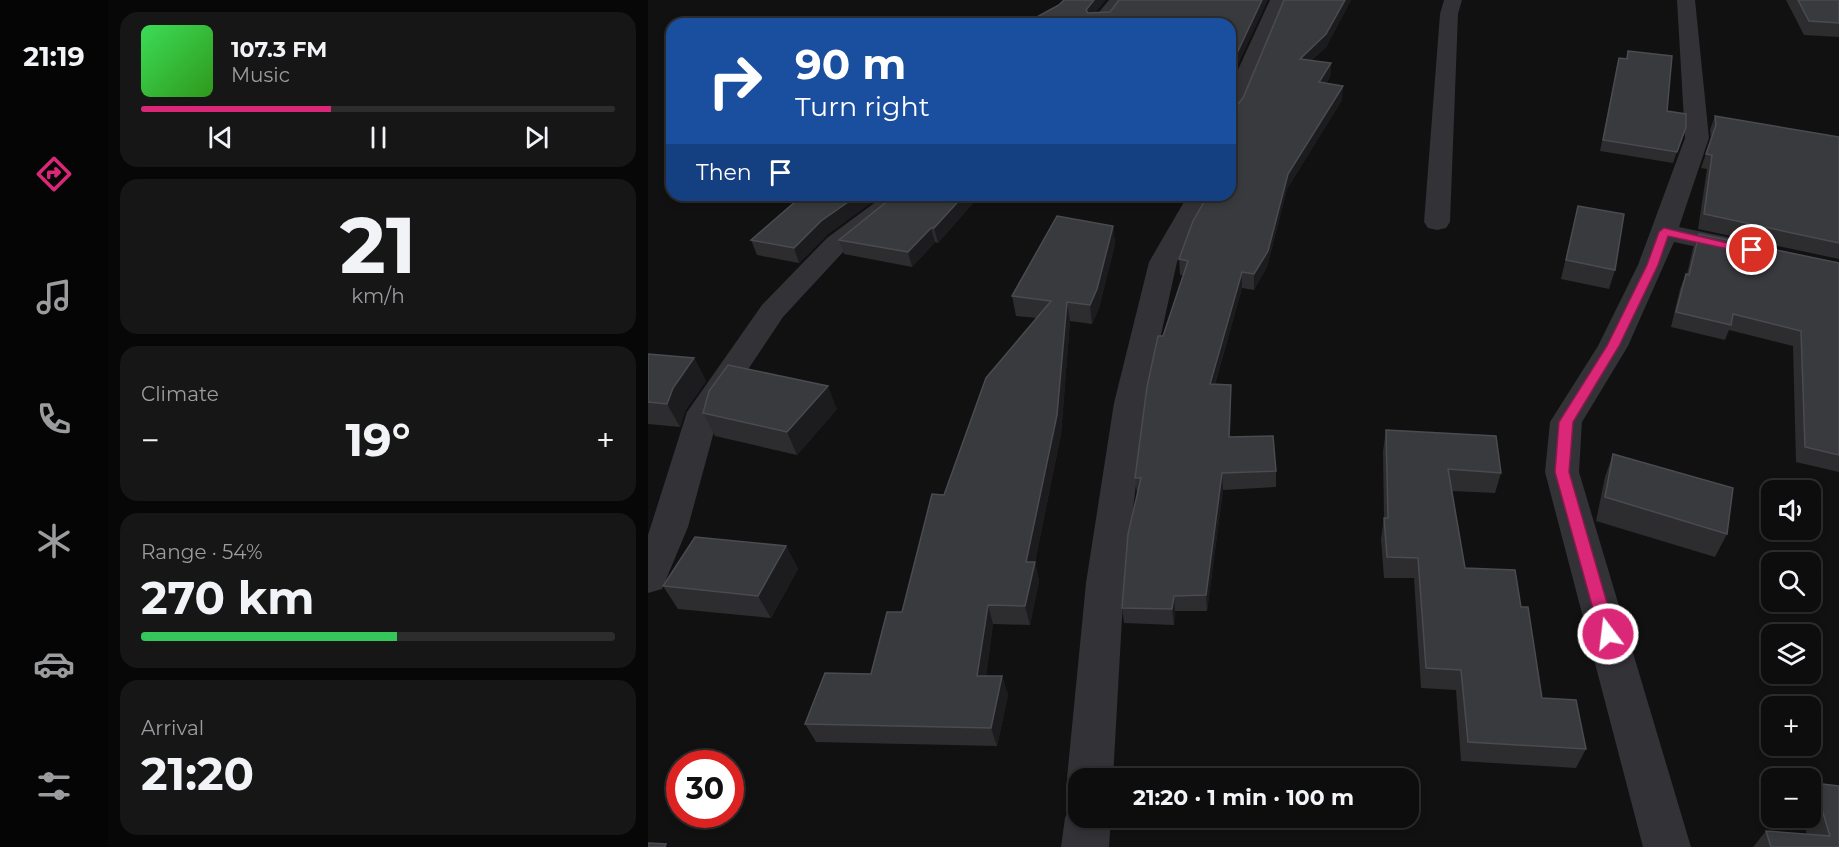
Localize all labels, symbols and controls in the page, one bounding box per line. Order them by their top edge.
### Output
text: 107.3 FM [231,36,327,63]
text: 90 m [795,38,906,90]
text: 21:19 [23,40,85,73]
icon: right [696,42,774,120]
text: Music [231,63,290,87]
text: Turn right [795,90,930,123]
icon: previous [204,121,237,154]
icon: pause [362,121,395,154]
icon: next [520,121,553,154]
icon: directions [33,153,75,195]
icon: arrive [764,156,797,189]
text: Then [696,159,752,186]
text: 21 [340,197,416,293]
pin [1726,224,1777,275]
icon: arrive [1735,233,1768,266]
icon: music [33,276,75,318]
text: km/h [351,284,405,308]
text: Climate [141,382,219,406]
icon: phone [33,398,75,440]
text: 19° [345,412,411,467]
text: − [141,420,160,460]
text: + [596,420,615,460]
map controls [1761,480,1821,828]
button: sound [1761,480,1821,540]
icon: climate [33,520,75,562]
text: Range · 54% [141,540,263,564]
button: search [1761,552,1821,612]
text: 270 km [141,570,314,625]
position arrow [1576,602,1640,666]
button: layers [1761,624,1821,684]
icon: car [33,643,75,685]
button: + [1761,696,1821,756]
text: Arrival [141,716,204,740]
text: 21:20 [141,746,254,801]
speed limit sign: 30 [666,750,744,828]
icon: filters [33,765,75,807]
button: − [1761,768,1821,828]
text: 21:20 · 1 min · 100 m [1133,784,1354,811]

